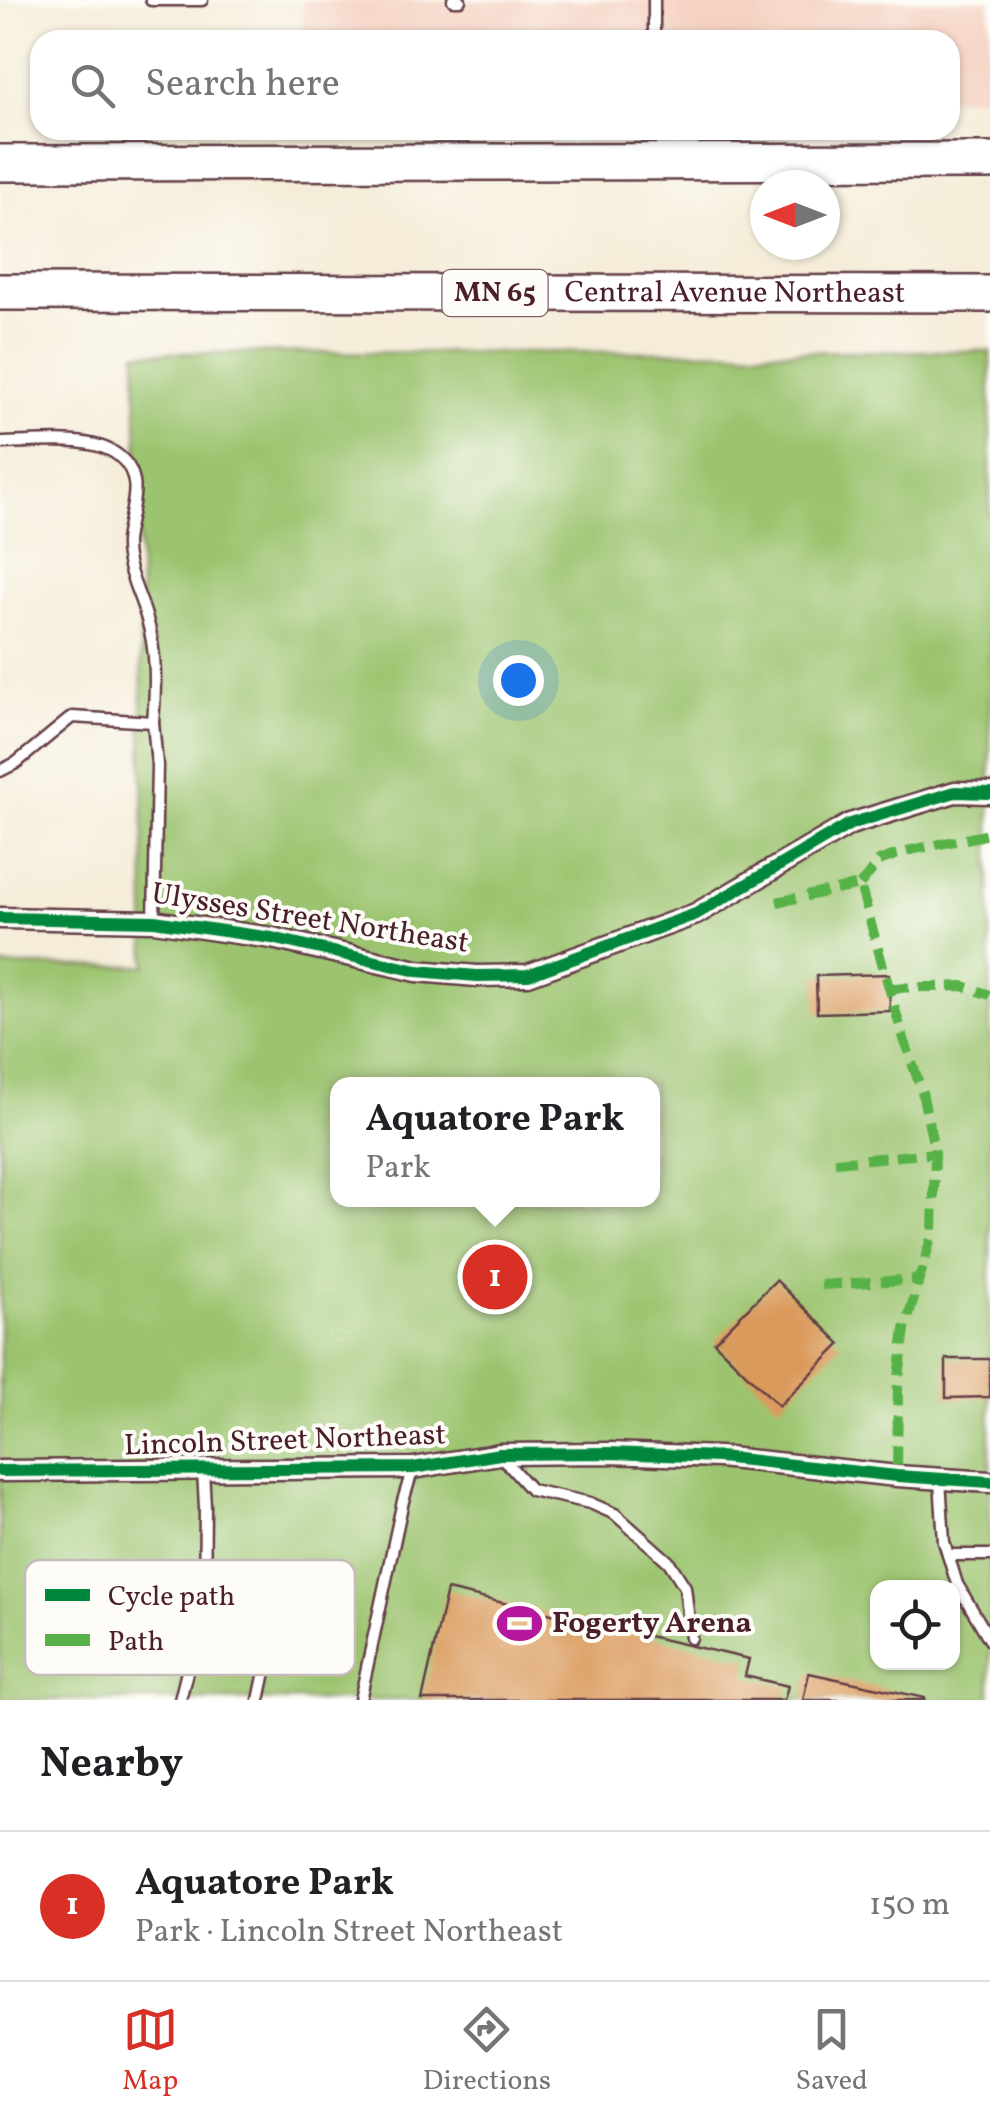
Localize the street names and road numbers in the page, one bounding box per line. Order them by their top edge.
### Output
road number: MN 65 [442,270,548,316]
street label: Central Avenue Northeast [565,272,905,315]
street label: Ulysses Street Northeast [148,873,472,965]
street label: Lincoln Street Northeast [123,1414,447,1468]

